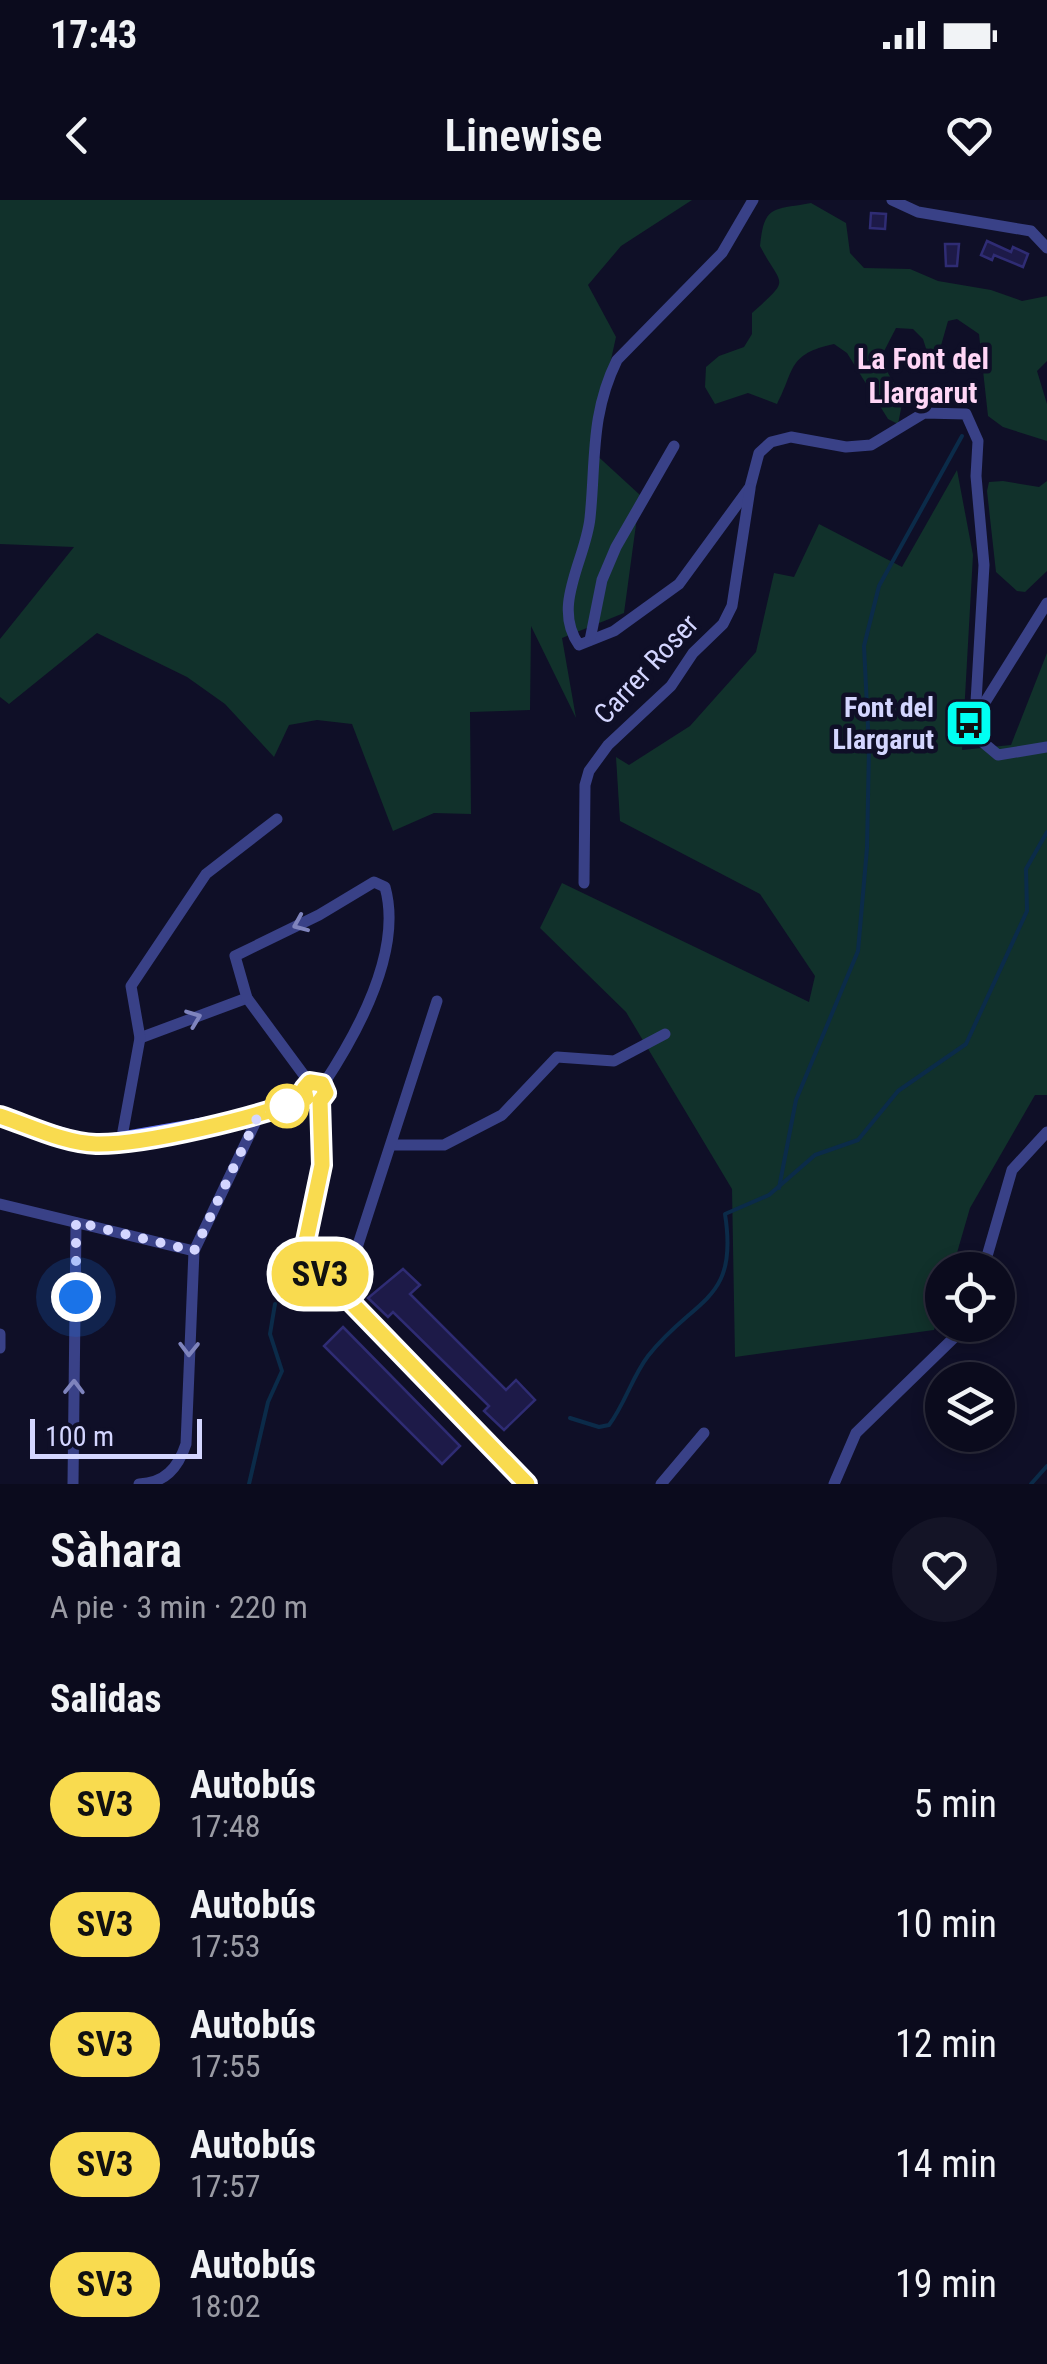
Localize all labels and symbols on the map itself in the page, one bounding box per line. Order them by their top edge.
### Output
district label: La Font del Llargarut [857,341,989,410]
street label: Carrer Roser [587,607,705,731]
place label: Font del Llargarut [832,691,934,756]
bus stop icon: Font del Llargarut [943,697,995,749]
one-way arrow [292,912,310,932]
one-way arrow [184,1009,201,1030]
unlabelled marker [266,1085,308,1127]
line badge: SV3 [262,1242,378,1306]
your location [51,1272,101,1322]
one-way arrow [179,1341,200,1357]
one-way arrow [63,1378,85,1394]
scale bar [30,1414,202,1458]

